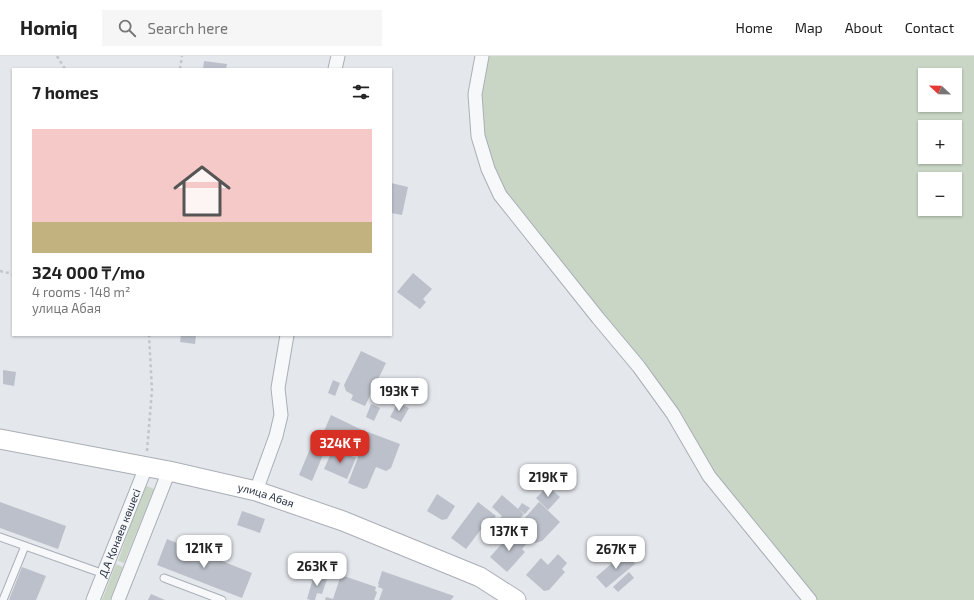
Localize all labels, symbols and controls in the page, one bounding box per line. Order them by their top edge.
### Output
search box [102,10,382,46]
text: Homiq [20,16,78,39]
icon: search [116,17,138,39]
text: Search here [148,19,228,37]
text: Home [736,19,773,36]
text: Map [795,19,823,36]
text: About [845,19,883,36]
text: Contact [905,19,954,36]
north arrow [918,68,962,112]
map controls [918,68,962,216]
icon: filters [350,81,372,103]
text: 7 homes [32,82,99,102]
button: + [918,120,962,164]
icon: home [166,155,238,227]
button: − [918,172,962,216]
text: 324 000 ₸/mo [32,262,145,282]
text: 4 rooms · 148 m² [32,284,130,300]
text: улица Абая [32,300,101,316]
pin: 193K ₸ [366,378,432,412]
text: 193K ₸ [380,383,418,399]
pin: 324K ₸ [307,430,373,464]
text: 324K ₸ [319,435,361,451]
pin: 219K ₸ [515,464,581,498]
text: 219K ₸ [529,469,567,485]
street label: улица Абая [236,480,296,510]
street label: Д.А Қонаев көшесі [96,487,143,579]
pin: 137K ₸ [476,518,542,552]
text: 137K ₸ [490,523,528,539]
pin: 121K ₸ [171,535,237,569]
pin: 267K ₸ [583,536,649,570]
text: 121K ₸ [186,540,222,556]
text: 267K ₸ [596,541,636,557]
pin: 263K ₸ [284,553,350,587]
text: 263K ₸ [297,558,337,574]

